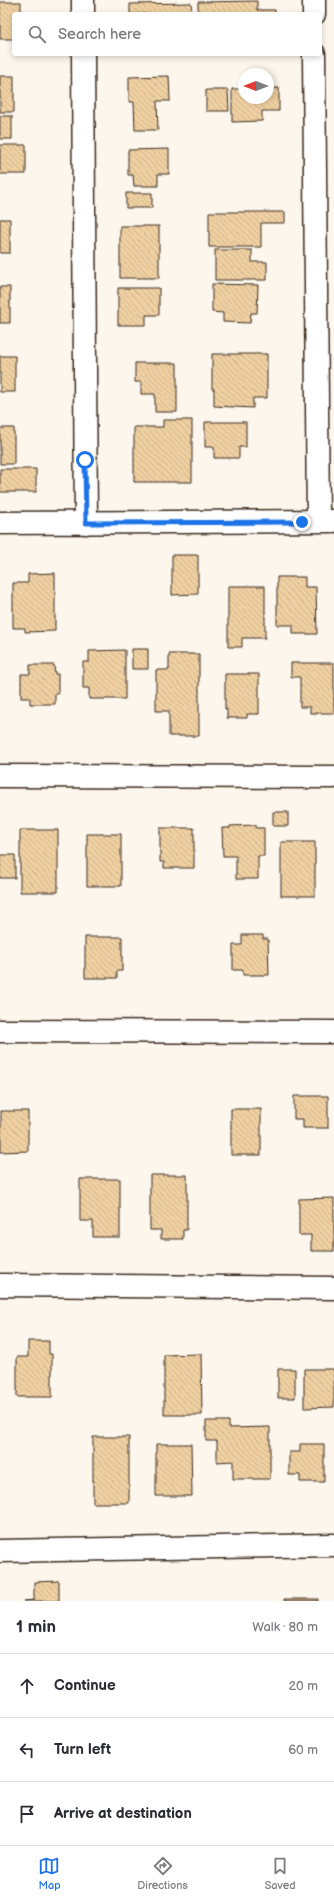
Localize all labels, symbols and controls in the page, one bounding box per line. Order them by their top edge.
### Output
search box [12,12,322,56]
icon: search [26,23,48,45]
text: Search here [58,25,141,44]
north arrow [238,68,274,104]
route start [76,451,94,469]
route end [293,513,311,531]
text: 1 min [16,1617,56,1637]
text: Walk · 80 m [252,1619,318,1635]
icon: ahead [16,1675,38,1697]
text: Continue [54,1676,116,1695]
text: 20 m [288,1678,318,1694]
icon: left [16,1739,38,1761]
text: Turn left [54,1740,111,1759]
text: 60 m [288,1742,318,1758]
icon: arrive [16,1803,38,1825]
text: Arrive at destination [54,1804,192,1823]
tab: Map [38,1855,61,1892]
tab: Directions [137,1855,188,1892]
tab: Saved [265,1855,296,1892]

